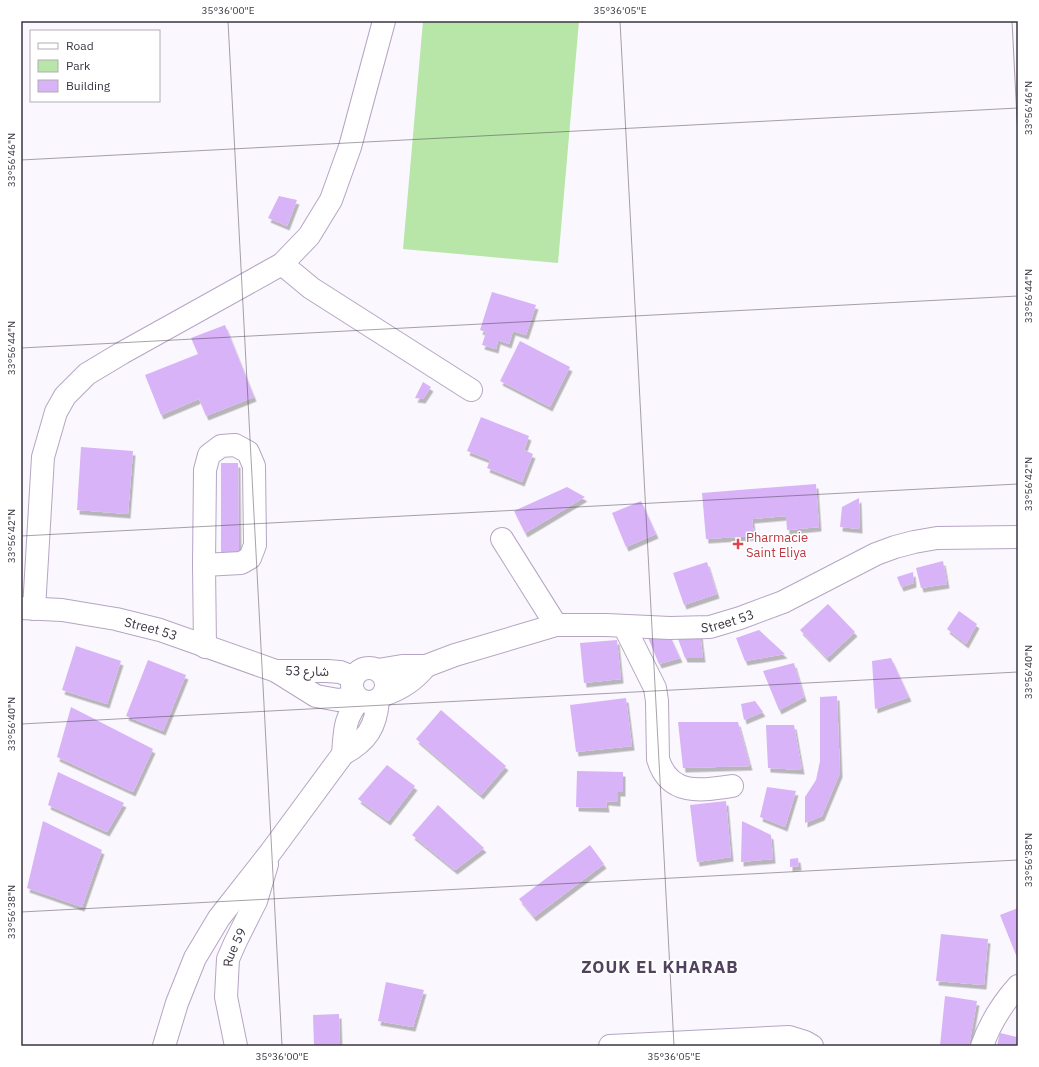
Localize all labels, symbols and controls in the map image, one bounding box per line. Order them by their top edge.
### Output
text: 35°36'00"E [201,4,255,17]
text: 35°36'05"E [593,4,647,17]
legend [30,30,160,102]
text: Road [66,38,94,53]
text: Park [66,58,91,73]
text: Building [66,78,111,93]
text: 33°56'46"N [1022,81,1035,135]
text: 33°56'46"N [5,133,18,187]
text: 33°56'44"N [1022,269,1035,323]
text: 33°56'44"N [5,321,18,375]
text: 33°56'42"N [1022,457,1035,511]
text: 33°56'42"N [5,509,18,563]
place label: Pharmacie Saint Eliya [746,529,808,561]
marker: Pharmacie Saint Eliya [733,539,743,549]
street label: Street 53 [701,605,756,636]
street label: Street 53 [123,613,180,644]
text: 33°56'40"N [1022,645,1035,699]
street label: شارع 53 [285,662,329,682]
text: 33°56'40"N [5,697,18,751]
text: 33°56'38"N [1022,833,1035,887]
text: 33°56'38"N [5,885,18,939]
street label: Rue 59 [219,925,250,967]
district label: ZOUK EL KHARAB [581,956,739,978]
text: 35°36'00"E [255,1050,309,1063]
text: 35°36'05"E [647,1050,701,1063]

